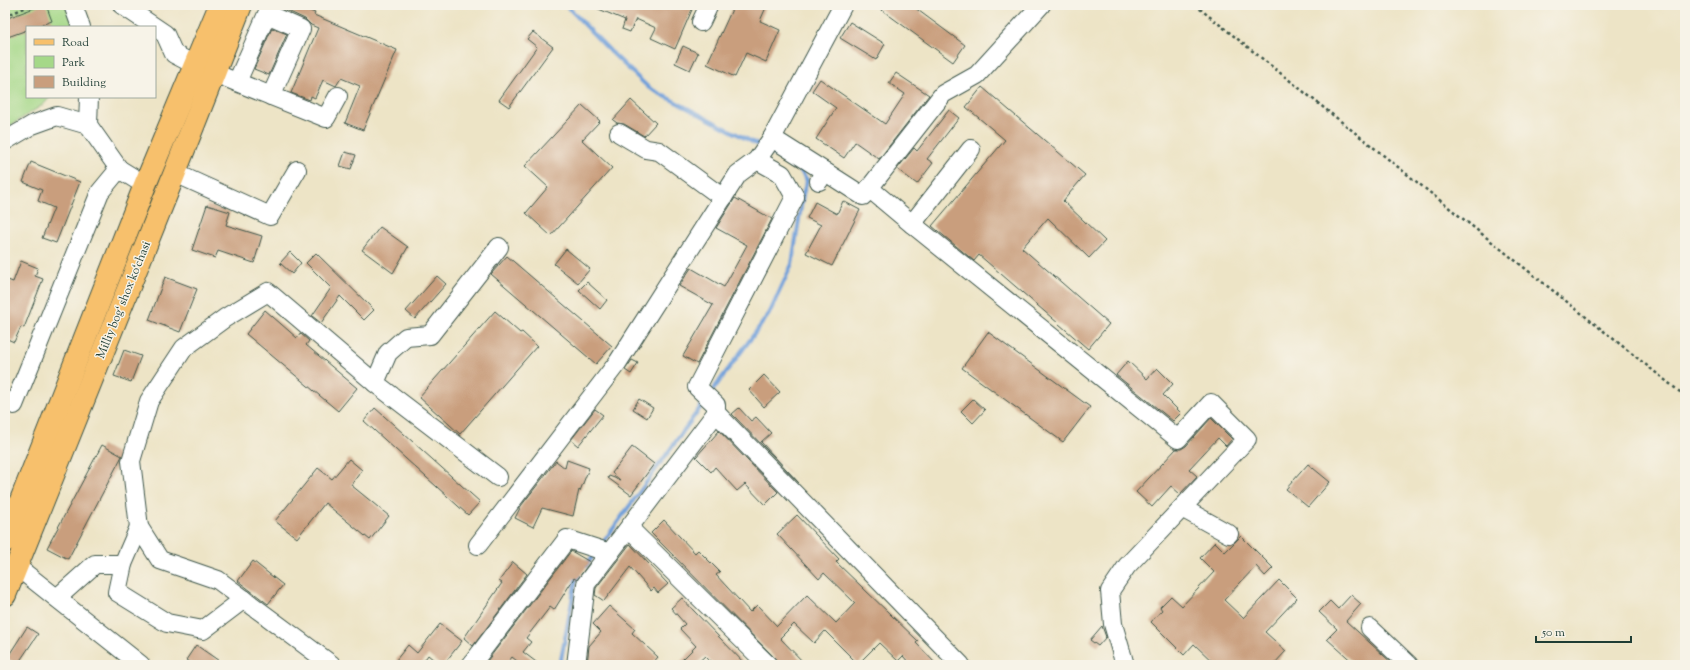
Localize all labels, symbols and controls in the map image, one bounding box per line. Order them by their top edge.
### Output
legend [26,26,156,98]
text: Road [62,34,89,52]
text: Park [62,54,85,72]
text: Building [62,74,106,92]
street label: Milliy bog‘ shox ko‘chasi [92,238,156,362]
scale bar [1536,618,1631,644]
text: 50 m [1541,624,1565,642]

